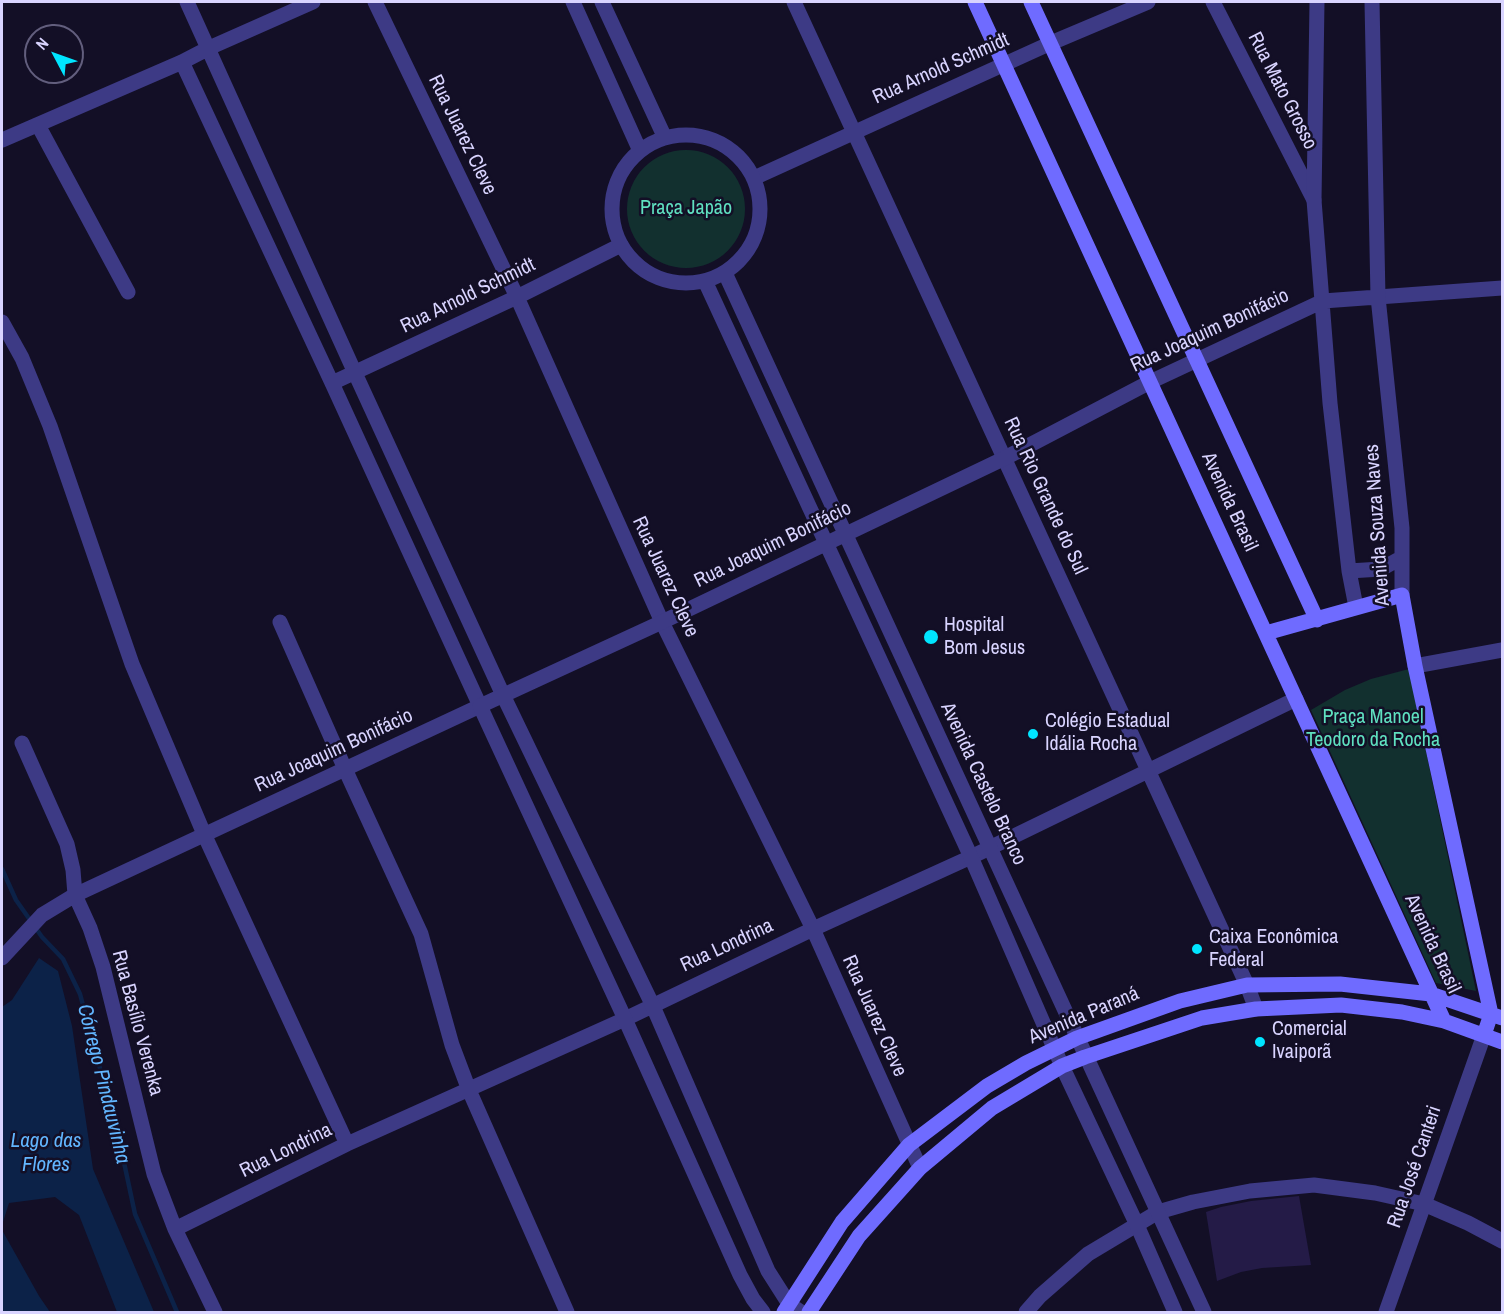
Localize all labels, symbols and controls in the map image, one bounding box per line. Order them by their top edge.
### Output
north arrow [24,24,84,84]
street label: Rua Arnold Schmidt [869,28,1013,110]
street label: Rua Mato Grosso [1242,28,1322,154]
text: N [31,33,53,54]
street label: Rua Juarez Cleve [423,71,501,199]
park label: Praça Japão [640,197,732,221]
street label: Rua Arnold Schmidt [397,253,539,339]
street label: Rua Joaquim Bonifácio [1127,284,1293,378]
street label: Rua Rio Grande do Sul [998,414,1092,578]
street label: Avenida Souza Naves [1360,443,1396,607]
street label: Avenida Brasil [1196,449,1262,555]
street label: Rua Joaquim Bonifácio [691,497,855,593]
street label: Rua Juarez Cleve [627,513,703,641]
place label: Hospital Bom Jesus [944,614,1025,661]
marker: Hospital Bom Jesus [922,628,940,646]
street label: Avenida Castelo Branco [935,699,1031,869]
street label: Rua Joaquim Bonifácio [251,704,417,798]
park label: Praça Manoel Teodoro da Rocha [1306,706,1440,753]
place label: Colégio Estadual Idália Rocha [1045,710,1170,757]
marker: Colégio Estadual Idália Rocha [1026,727,1040,741]
street label: Avenida Brasil [1399,891,1465,997]
street label: Rua Londrina [677,914,777,978]
place label: Caixa Econômica Federal [1209,926,1338,973]
marker: Caixa Econômica Federal [1190,942,1204,956]
street label: Rua Basílio Verenka [106,948,168,1098]
street label: Rua Juarez Cleve [837,952,911,1080]
street label: Avenida Paraná [1025,982,1143,1050]
water label: Córrego Pindauvinha [71,1002,135,1166]
place label: Comercial Ivaiporã [1272,1018,1347,1065]
marker: Comercial Ivaiporã [1253,1035,1267,1049]
street label: Rua José Canteri [1383,1103,1447,1231]
street label: Rua Londrina [236,1118,336,1184]
water label: Lago das Flores [11,1128,81,1178]

